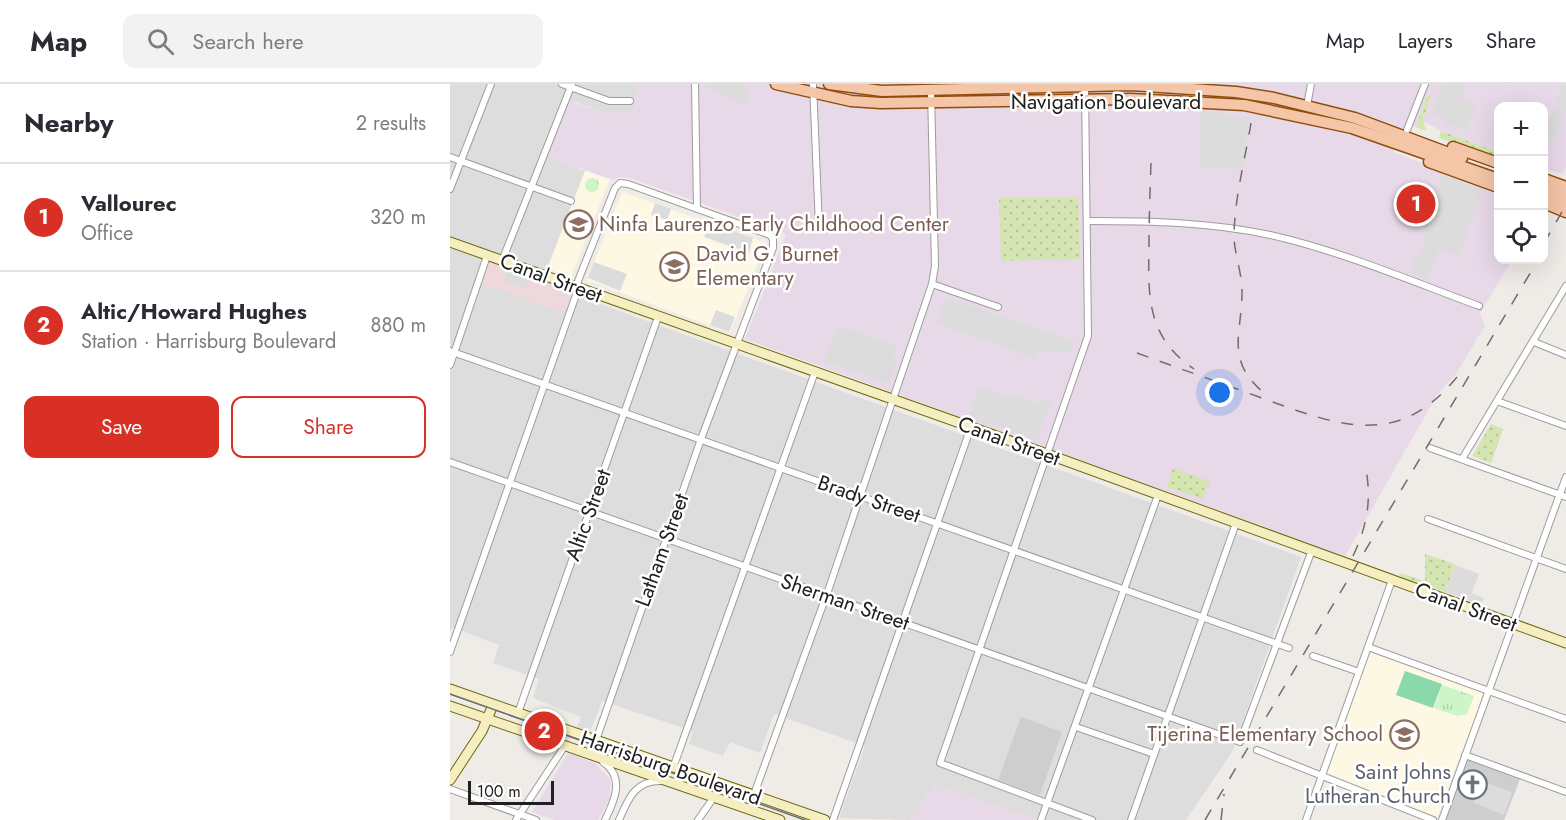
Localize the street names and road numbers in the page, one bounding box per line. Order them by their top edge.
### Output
street label: Navigation Boulevard [1011,87,1201,117]
street label: Canal Street [496,246,606,310]
street label: Canal Street [954,409,1064,473]
street label: Altic Street [558,465,618,565]
street label: Brady Street [814,467,924,531]
street label: Latham Street [628,489,696,611]
street label: Sherman Street [777,566,913,638]
street label: Canal Street [1411,575,1521,639]
street label: Harrisburg Boulevard [576,723,766,813]

